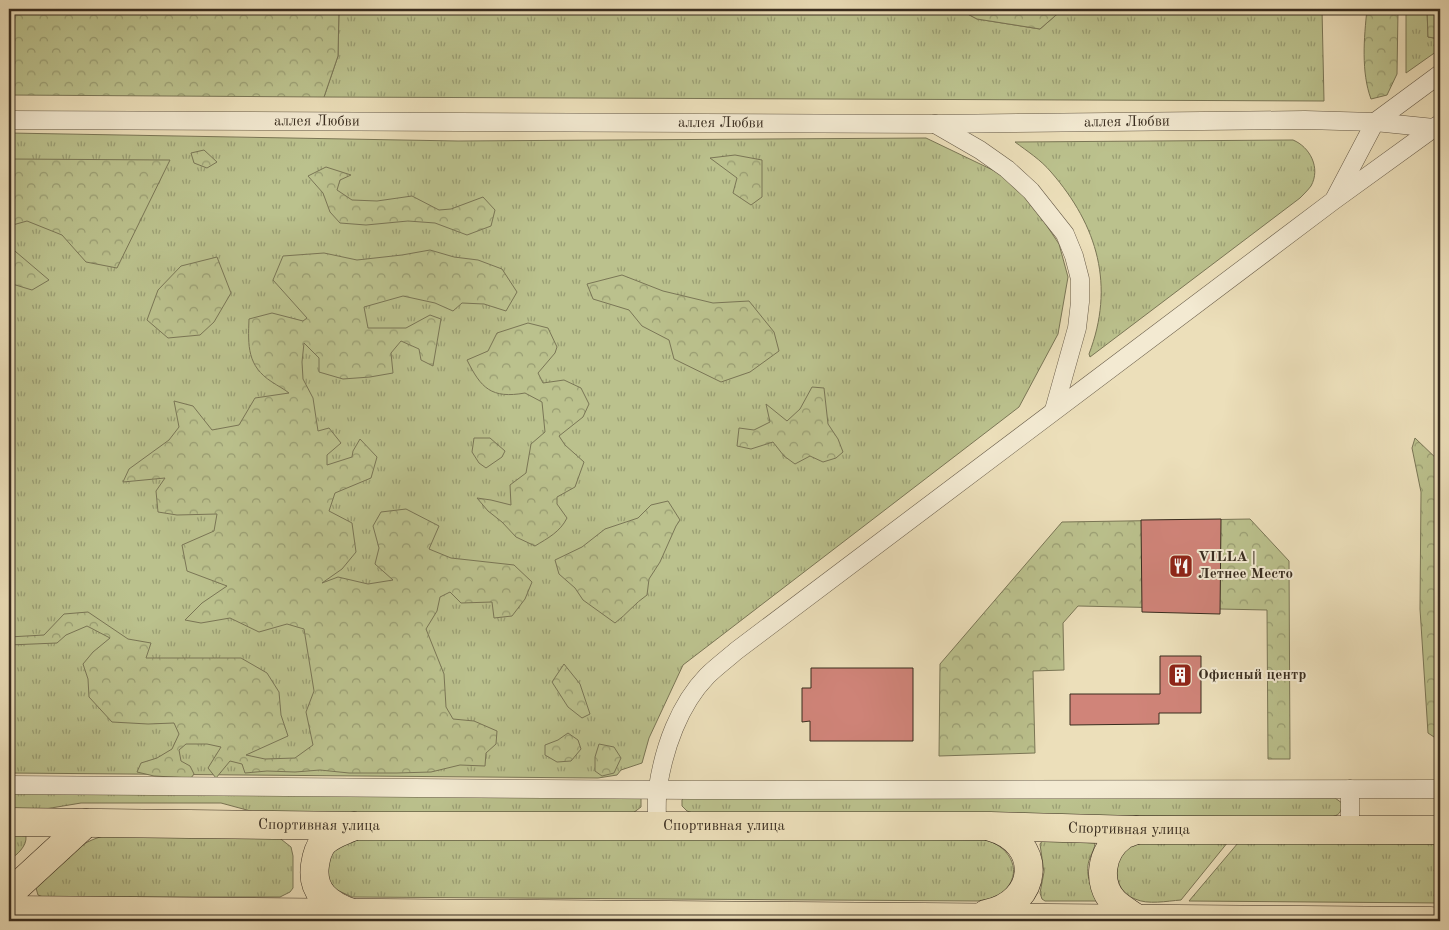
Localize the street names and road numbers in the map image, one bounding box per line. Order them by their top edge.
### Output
street label: аллея Любви [274,114,360,129]
street label: аллея Любви [1084,114,1170,130]
street label: аллея Любви [678,115,764,131]
street label: Спортивная улица [258,817,381,834]
street label: Спортивная улица [663,819,786,834]
street label: Спортивная улица [1068,821,1191,838]

